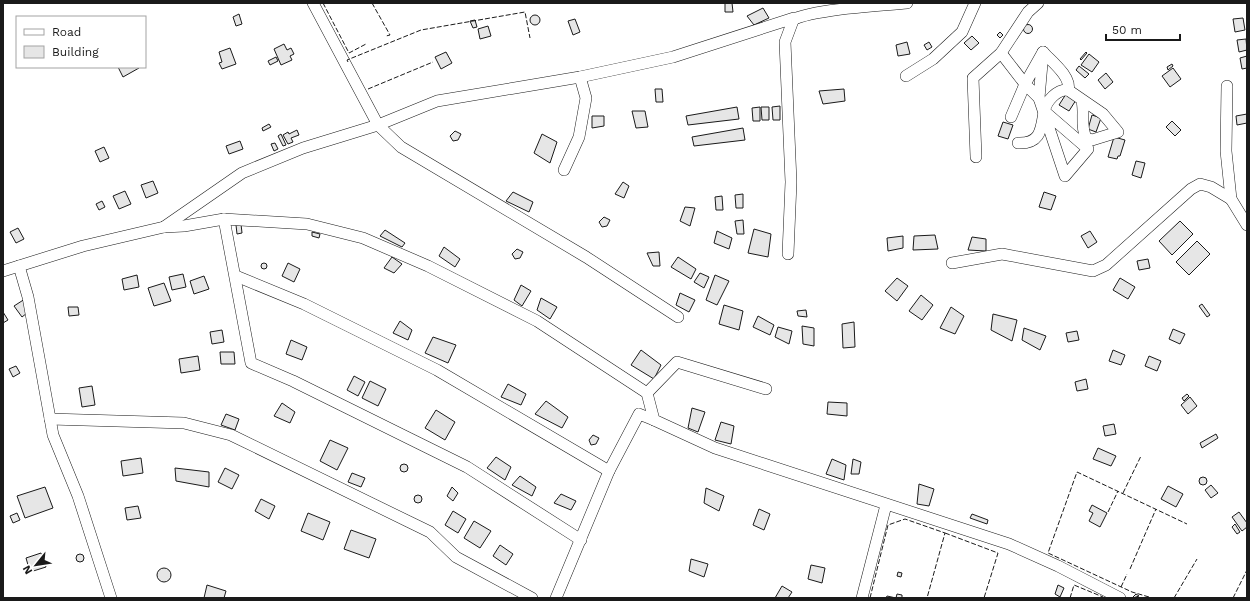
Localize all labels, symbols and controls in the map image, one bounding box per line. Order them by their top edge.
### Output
legend [16,16,146,68]
scale bar [1106,16,1180,42]
text: 50 m [1112,23,1142,37]
text: Road [52,25,81,39]
text: Building [52,45,99,59]
north arrow [16,545,56,585]
text: N [20,563,35,577]

